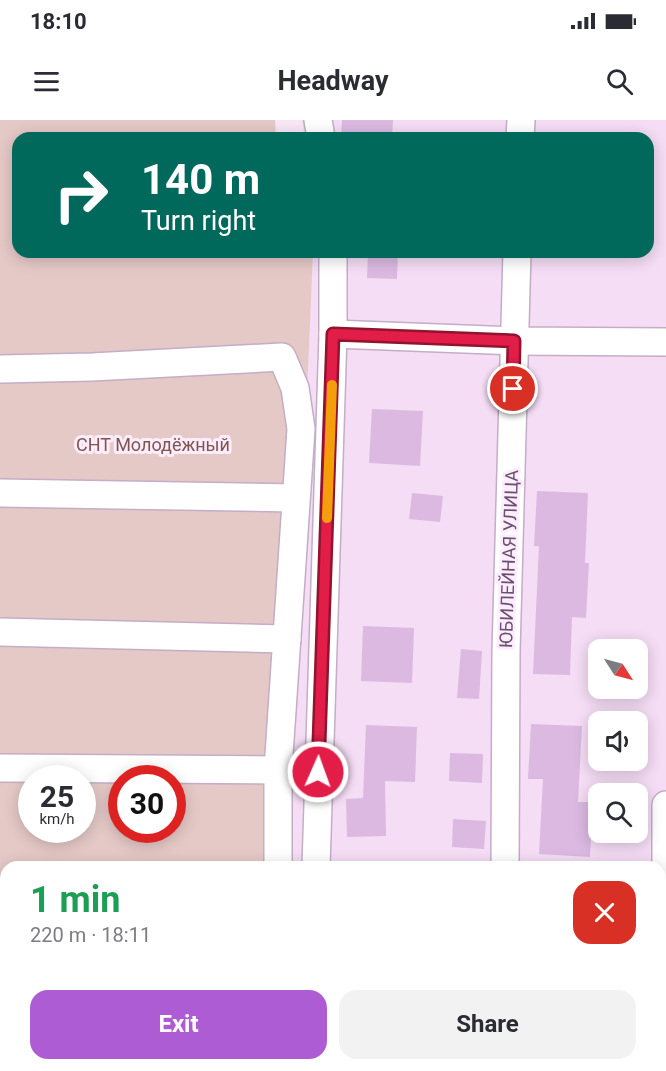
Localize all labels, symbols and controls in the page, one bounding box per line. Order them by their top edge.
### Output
text: 18:10 [30,9,87,34]
icon: menu [30,65,63,98]
text: Headway [278,65,388,97]
icon: search [603,65,636,98]
text: 140 m [141,155,260,204]
icon: right [42,156,120,234]
text: Turn right [141,205,256,237]
pin [487,363,538,414]
icon: arrive [496,372,529,405]
park label: СНТ Молодёжный [76,434,230,455]
street label: ЮБИЛЕЙНАЯ УЛИЦА [495,469,522,649]
north arrow [588,639,648,699]
map controls [588,639,648,843]
button: sound [588,711,648,771]
position arrow [286,740,350,804]
speed limit sign: 30 [108,765,186,843]
text: 25 [40,779,74,814]
button: search [588,783,648,843]
text: km/h [39,810,75,828]
text: 1 min [30,879,121,921]
button: close [573,881,636,944]
text: 220 m · 18:11 [30,923,151,947]
button: Exit [30,990,327,1059]
button: Share [339,990,636,1059]

